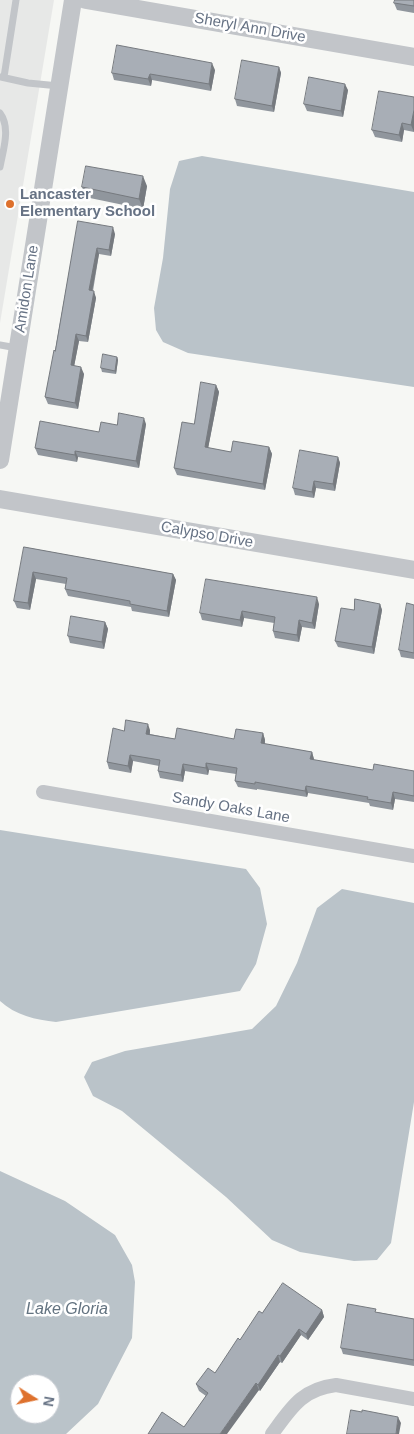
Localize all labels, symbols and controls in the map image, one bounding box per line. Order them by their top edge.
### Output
street label: Sheryl Ann Drive [193,9,307,47]
place label: Lancaster Elementary School [20,186,155,221]
marker: Lancaster Elementary School [4,198,16,210]
street label: Amidon Lane [11,244,43,334]
street label: Calypso Drive [159,518,255,552]
street label: Sandy Oaks Lane [171,789,291,827]
water label: Lake Gloria [26,1300,108,1320]
north arrow [10,1374,60,1424]
text: N [40,1395,58,1408]

